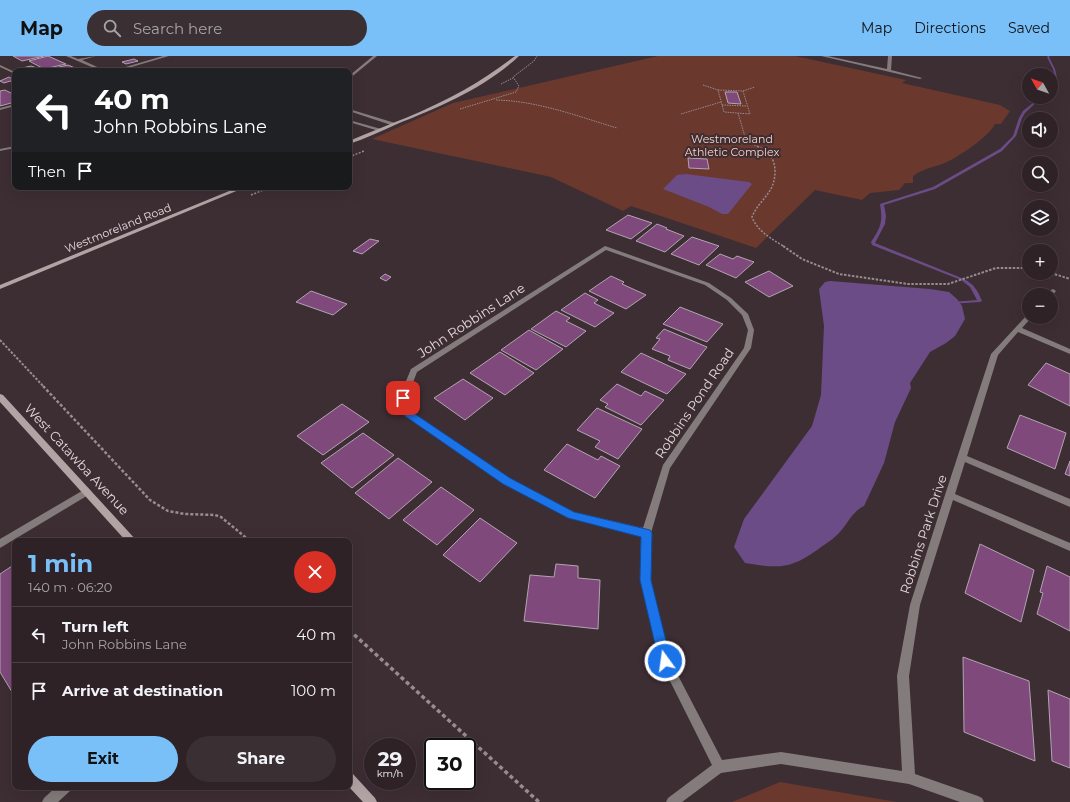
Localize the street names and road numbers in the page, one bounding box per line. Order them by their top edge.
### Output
street label: Westmoreland Road [63,200,173,256]
street label: John Robbins Lane [413,279,528,361]
street label: Robbins Pond Road [651,345,737,461]
street label: West Catawba Avenue [21,400,133,518]
street label: Robbins Park Drive [896,472,950,596]

